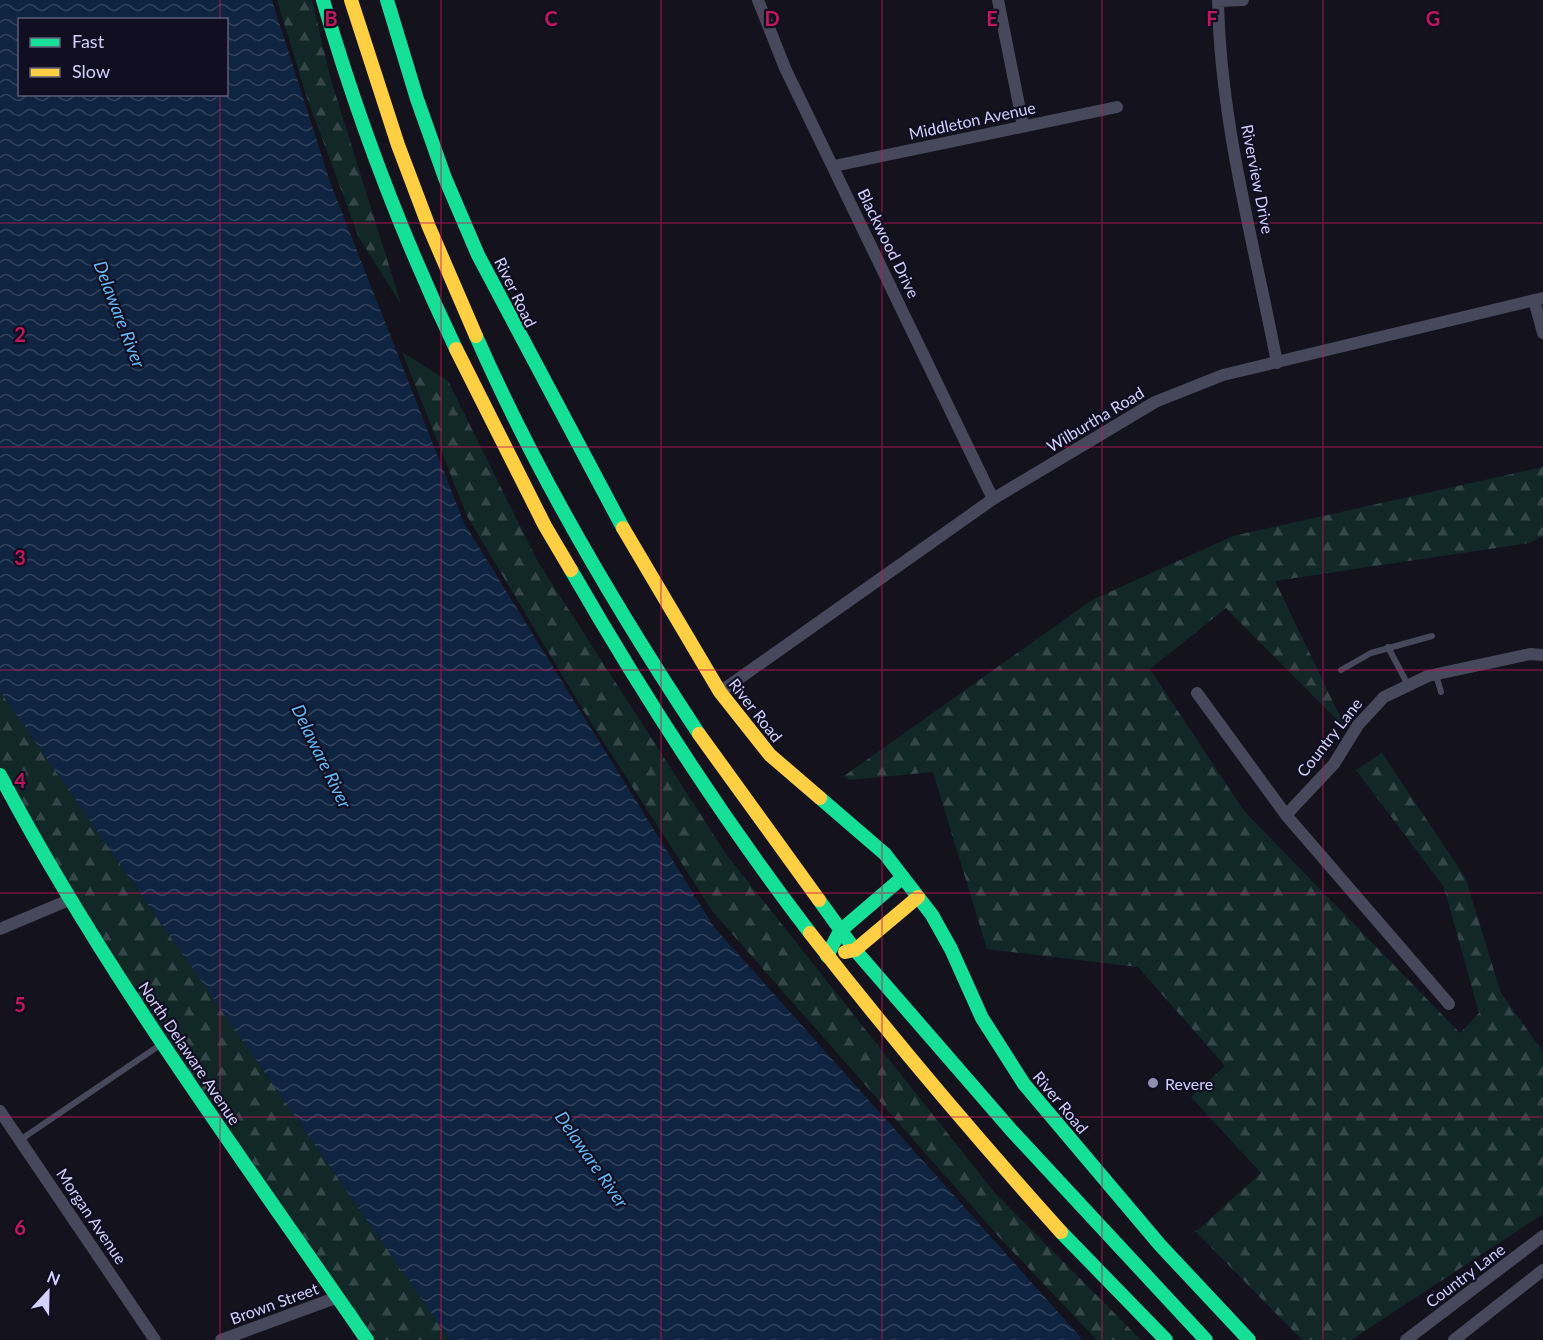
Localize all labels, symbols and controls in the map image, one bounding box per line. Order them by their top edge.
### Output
text: B [324,6,338,30]
text: C [544,6,558,30]
text: D [764,6,780,30]
text: E [986,6,998,30]
text: F [1206,6,1218,30]
text: G [1426,6,1440,30]
legend [18,18,228,96]
text: Fast [72,30,105,52]
text: Slow [72,60,110,82]
street label: Middleton Avenue [907,97,1037,143]
street label: Riverview Drive [1238,123,1278,235]
street label: Blackwood Drive [854,185,924,301]
street label: River Road [491,254,541,330]
water label: Delaware River [89,257,151,371]
text: 2 [14,322,26,346]
street label: Wilburtha Road [1043,383,1147,455]
text: 3 [14,545,26,569]
street label: River Road [725,674,787,746]
street label: Country Lane [1292,694,1366,780]
water label: Delaware River [287,700,357,812]
text: 4 [14,768,26,792]
street label: North Delaware Avenue [135,978,245,1128]
text: 5 [14,992,26,1016]
street label: River Road [1030,1067,1092,1137]
place label: Revere [1165,1074,1213,1093]
marker: Revere [1146,1076,1160,1090]
water label: Delaware River [551,1106,634,1212]
street label: Morgan Avenue [53,1165,131,1267]
text: 6 [14,1215,26,1239]
street label: Country Lane [1422,1239,1508,1311]
north arrow [18,1262,78,1322]
text: N [45,1267,63,1289]
street label: Brown Street [227,1278,321,1328]

